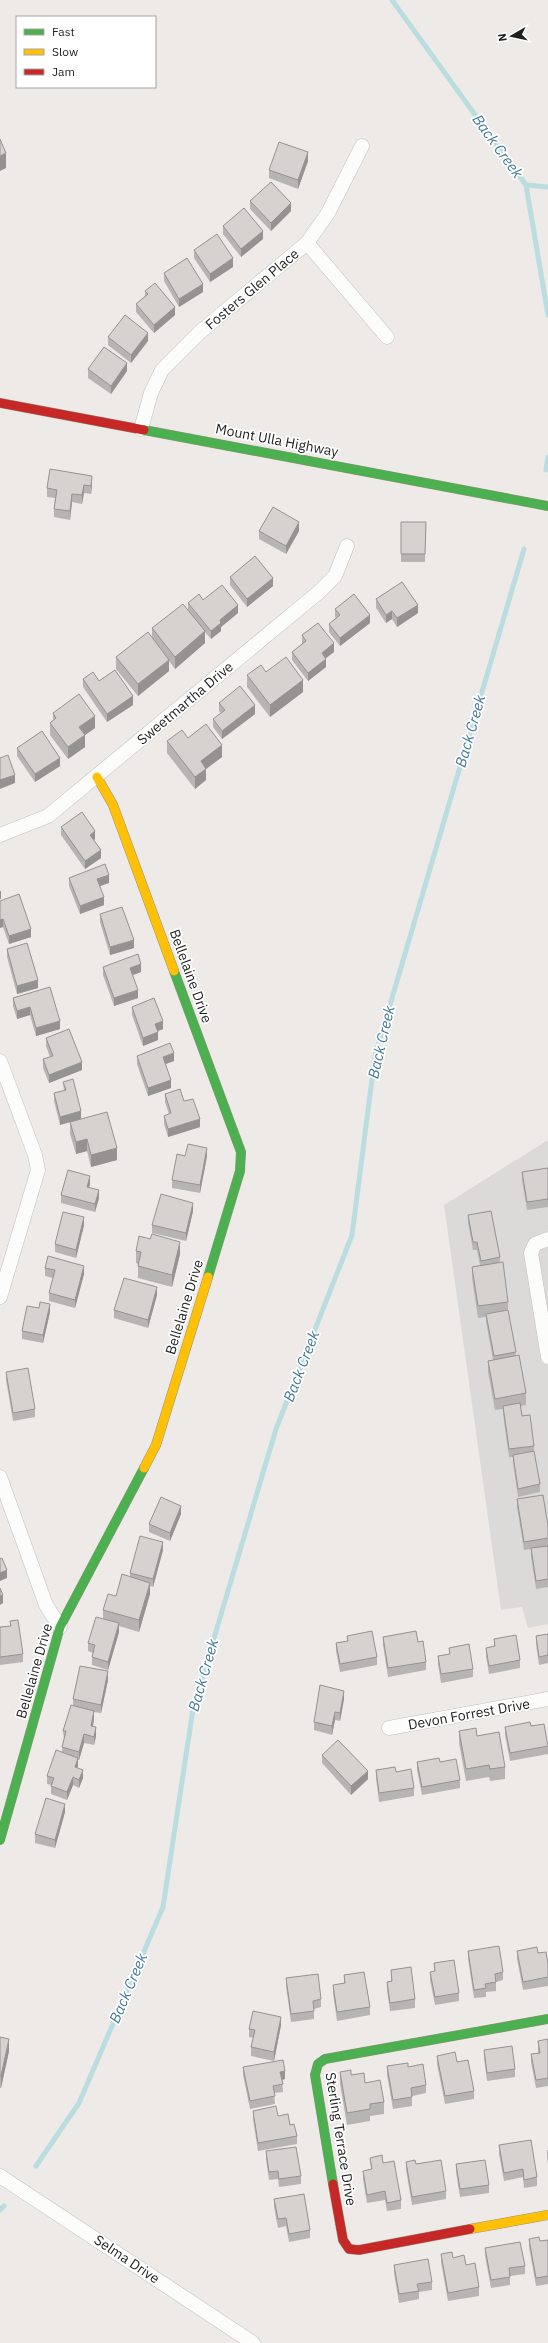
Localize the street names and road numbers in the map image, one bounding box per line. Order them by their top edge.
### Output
street label: Fosters Glen Place [202,244,303,333]
street label: Mount Ulla Highway [214,419,340,461]
street label: Sweetmartha Drive [133,657,237,749]
street label: Bellelaine Drive [166,927,216,1026]
street label: Bellelaine Drive [161,1257,207,1357]
street label: Bellelaine Drive [12,1621,56,1721]
street label: Devon Forrest Drive [407,1694,532,1734]
street label: Sterling Terrace Drive [322,2071,360,2207]
street label: Selma Drive [91,2231,163,2288]

